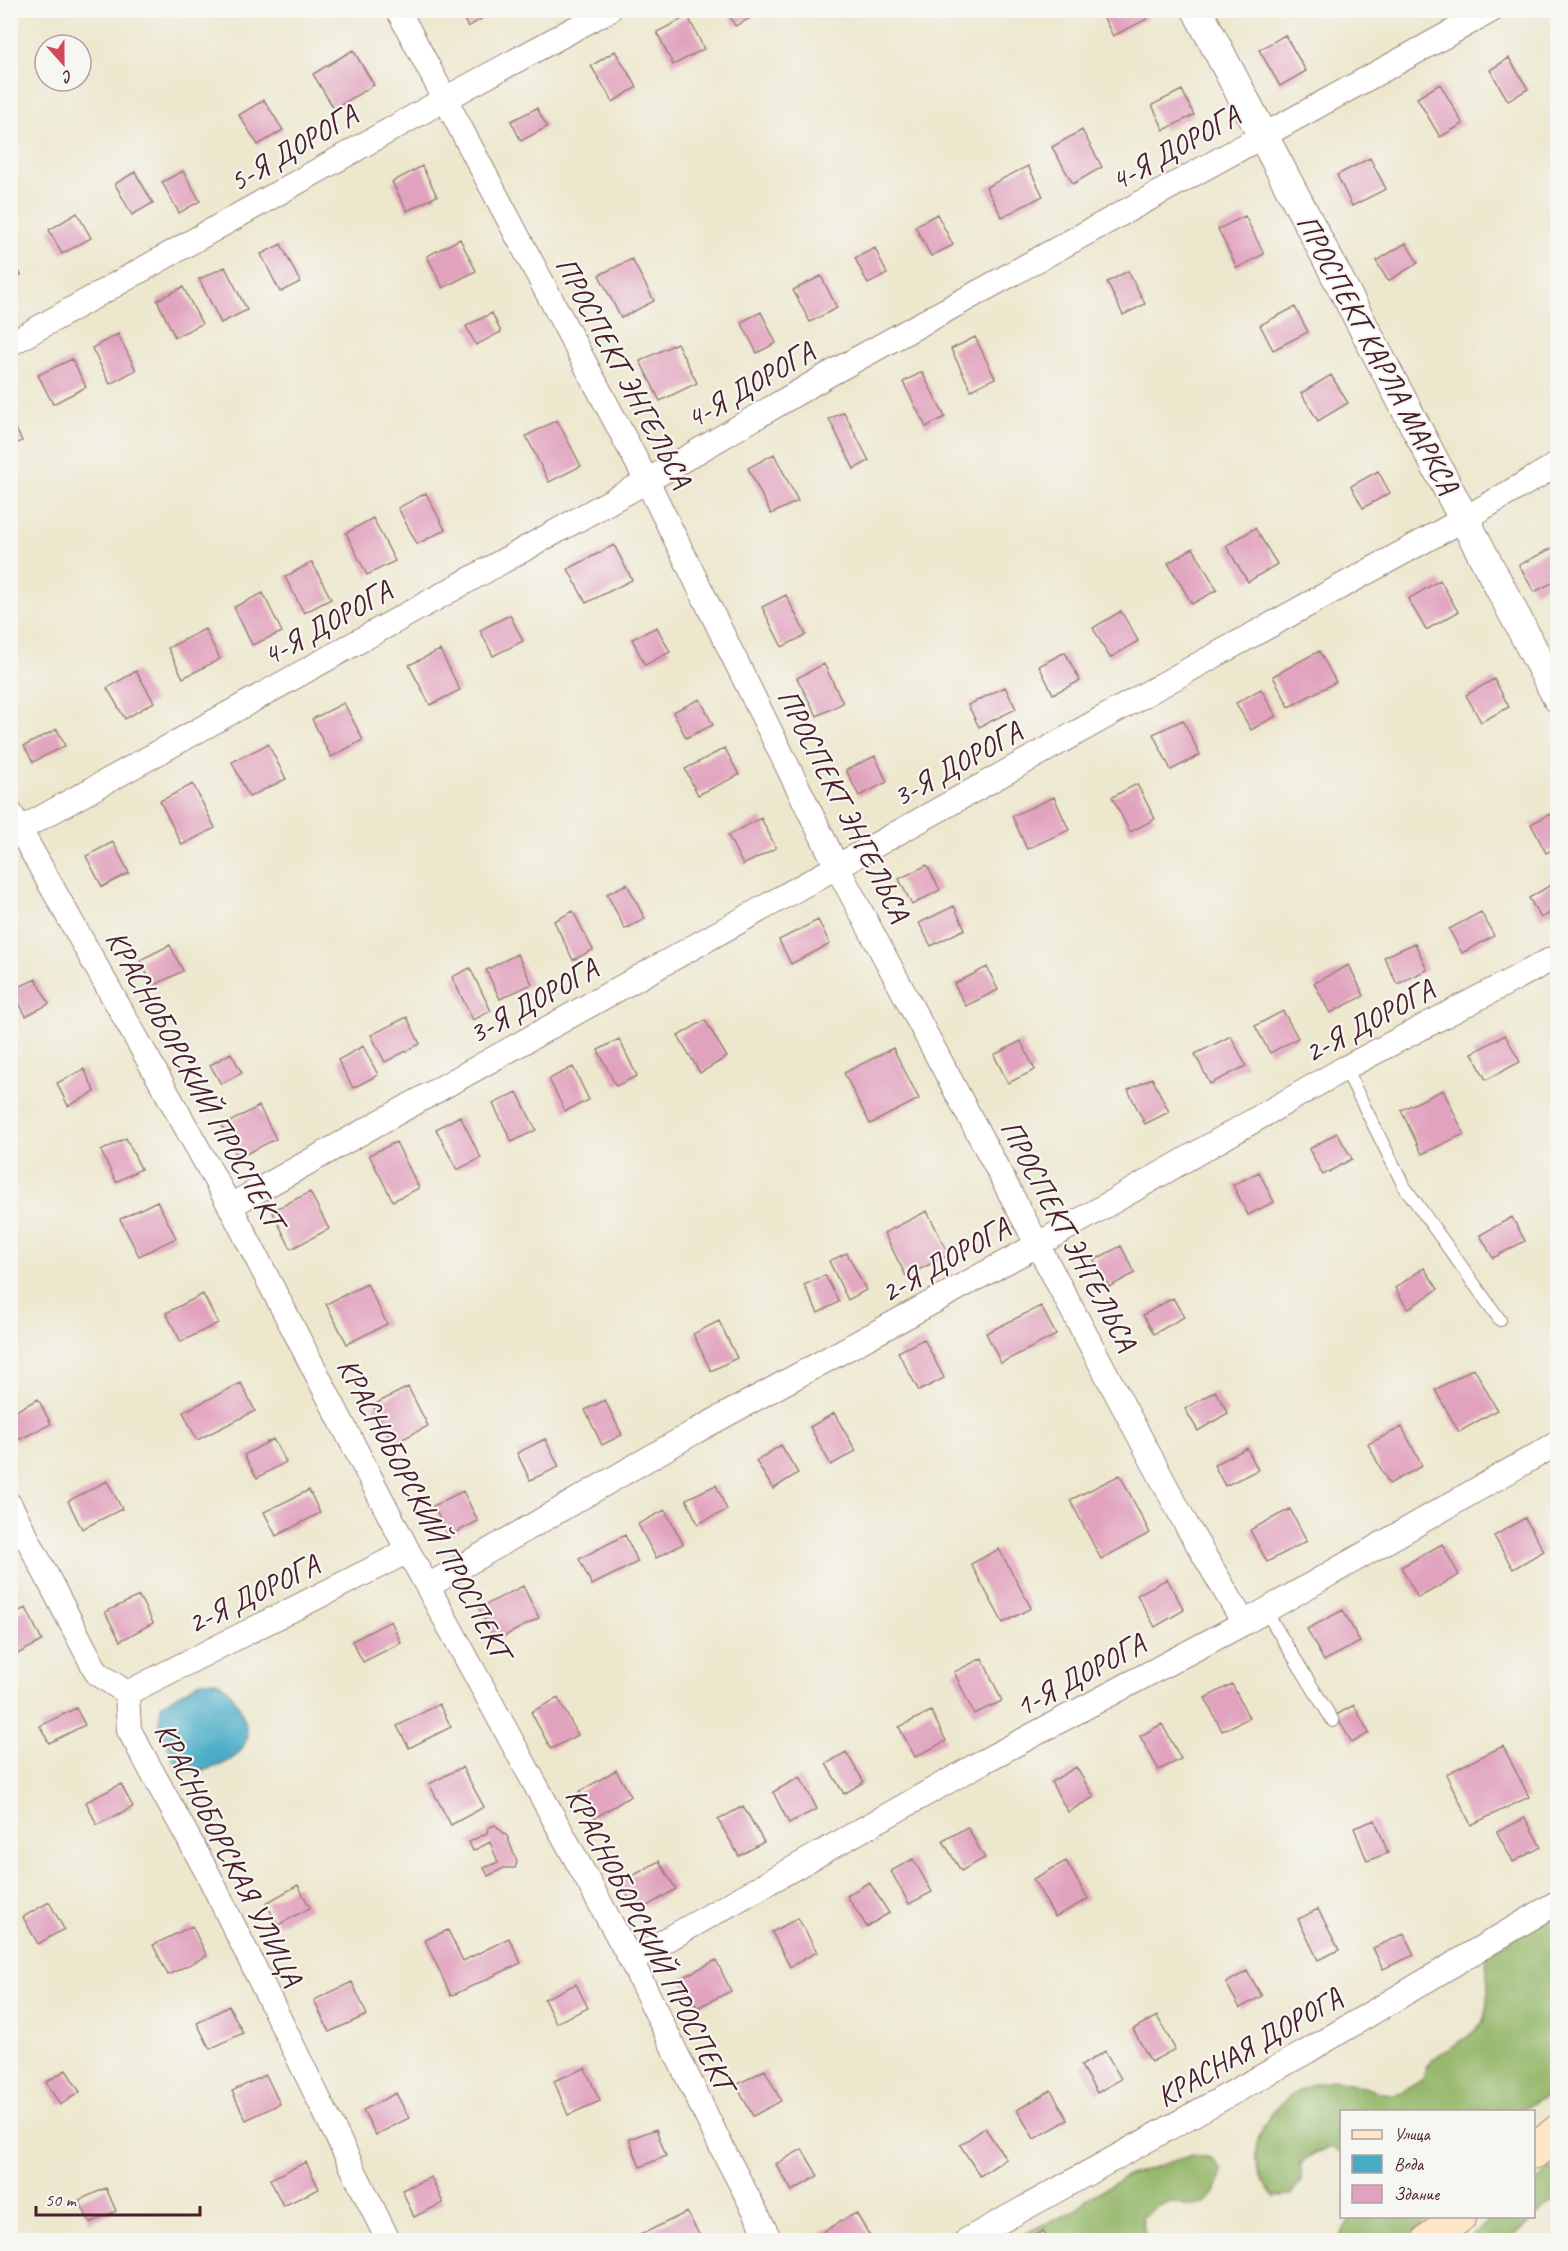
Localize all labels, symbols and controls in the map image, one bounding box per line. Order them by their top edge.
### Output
north arrow [33,33,93,93]
text: С [59,65,75,88]
street label: 5-Я ДОРОГА [222,95,366,200]
street label: 4-Я ДОРОГА [1104,96,1248,199]
street label: ПРОСПЕКТ КАРЛА МАРКСА [1288,208,1468,501]
street label: ПРОСПЕКТ ЭНГЕЛЬСА [547,250,701,495]
street label: 4-Я ДОРОГА [679,332,823,437]
street label: 4-Я ДОРОГА [256,571,400,674]
street label: ПРОСПЕКТ ЭНГЕЛЬСА [769,682,919,928]
street label: 3-Я ДОРОГА [886,712,1030,815]
street label: КРАСНОБОРСКИЙ ПРОСПЕКТ [97,924,296,1241]
street label: 3-Я ДОРОГА [462,949,606,1052]
street label: 2-Я ДОРОГА [1297,970,1442,1071]
street label: ПРОСПЕКТ ЭНГЕЛЬСА [992,1113,1146,1358]
street label: 2-Я ДОРОГА [874,1208,1018,1311]
street label: КРАСНОБОРСКИЙ ПРОСПЕКТ [329,1351,523,1671]
street label: 2-Я ДОРОГА [181,1545,327,1642]
street label: 1-Я ДОРОГА [1008,1624,1153,1725]
street label: КРАСНОБОРСКАЯ УЛИЦА [146,1716,312,1993]
street label: КРАСНОБОРСКИЙ ПРОСПЕКТ [557,1781,746,2103]
street label: КРАСНАЯ ДОРОГА [1150,1978,1349,2115]
legend [1340,2110,1535,2218]
text: Улица [1394,2123,1431,2145]
text: Вода [1394,2153,1425,2175]
scale bar [36,2179,200,2217]
text: Здание [1394,2183,1440,2205]
text: 50 m [45,2189,78,2211]

